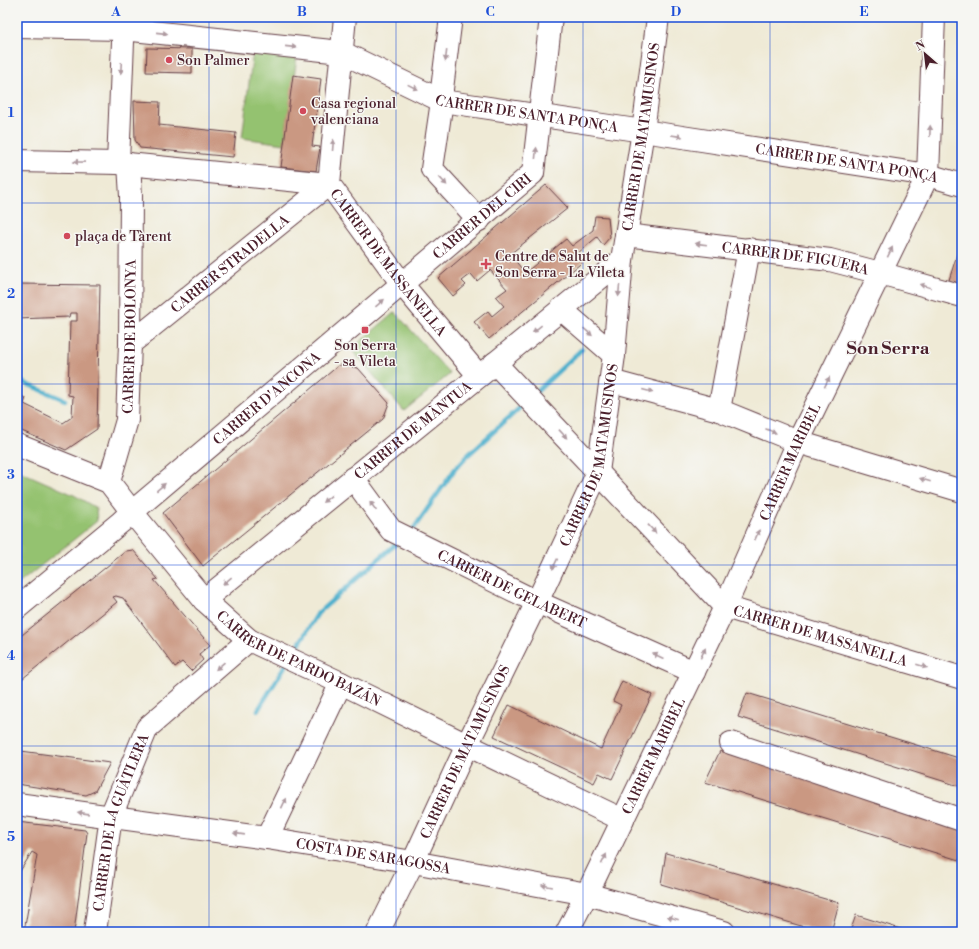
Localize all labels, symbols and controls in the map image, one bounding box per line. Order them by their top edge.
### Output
text: A [110,4,121,20]
text: B [297,4,307,20]
text: C [485,4,495,20]
text: D [671,4,681,20]
text: E [859,4,869,20]
one-way arrow [156,30,168,37]
north arrow [905,34,945,74]
text: N [914,38,928,54]
street label: CARRER DE MATAMUSINOS [619,41,665,233]
one-way arrow [285,44,297,50]
one-way arrow [443,50,449,62]
place label: Son Palmer [177,52,250,70]
marker: Son Palmer [164,55,174,65]
one-way arrow [118,62,124,75]
one-way arrow [407,84,418,90]
street label: CARRER DE SANTA PONÇA [431,91,620,137]
place label: Casa regional valenciana [310,95,396,129]
text: 1 [8,105,15,121]
marker: Casa regional valenciana [298,106,308,116]
one-way arrow [926,125,933,137]
one-way arrow [671,133,683,139]
one-way arrow [329,139,336,152]
street label: CARRER DE SANTA PONÇA [754,140,941,188]
one-way arrow [532,146,539,159]
one-way arrow [72,159,85,165]
street label: CARRER DEL CIRI [429,170,536,264]
one-way arrow [438,176,447,186]
street label: CARRER DE MASSANELLA [325,185,450,341]
street label: CARRER STRADELLA [167,211,294,318]
place label: plaça de Tàrent [75,228,172,246]
marker: plaça de Tàrent [62,231,72,241]
street label: CARRER DE FIGUERA [721,239,871,280]
one-way arrow [695,241,707,247]
one-way arrow [887,247,893,258]
place label: Centre de Salut de Son Serra - La Vileta [495,248,625,282]
marker: Centre de Salut de Son Serra - La Vileta [480,258,492,270]
street label: CARRER DE BOLONYA [119,259,141,414]
one-way arrow [918,283,930,289]
one-way arrow [616,285,622,297]
text: 2 [7,286,15,302]
one-way arrow [375,298,385,307]
one-way arrow [532,324,542,333]
marker: Son Serra - sa Vileta [360,325,370,335]
one-way arrow [582,327,593,336]
place label: Son Serra - sa Vileta [334,337,397,371]
district label: Son Serra [847,337,930,360]
street label: CARRER D'ANCONA [210,348,325,450]
street label: CARRER DE MATAMUSINOS [556,363,623,550]
one-way arrow [824,376,830,388]
street label: CARRER DE MÀNTUA [351,378,476,484]
one-way arrow [642,388,654,394]
street label: CARRER MARIBEL [756,401,825,524]
one-way arrow [558,429,568,439]
one-way arrow [766,429,778,435]
text: 3 [7,467,15,483]
one-way arrow [918,477,930,483]
one-way arrow [156,482,167,491]
one-way arrow [322,495,333,503]
one-way arrow [369,501,377,511]
one-way arrow [647,524,657,534]
one-way arrow [754,529,760,541]
street label: CARRER DE GELABERT [434,546,589,633]
one-way arrow [552,559,558,570]
one-way arrow [221,576,232,585]
street label: CARRER DE MASSANELLA [731,602,910,671]
street label: CARRER DE PARDO BAZÁN [212,607,384,711]
one-way arrow [700,647,706,659]
text: 4 [7,648,16,664]
one-way arrow [652,653,664,660]
one-way arrow [214,661,225,670]
street label: CARRER DE MATAMUSINOS [417,662,515,842]
one-way arrow [916,663,928,669]
street label: CARRER MARIBEL [619,695,690,818]
street label: CARRER DE LA GUÀTLERA [90,731,154,913]
one-way arrow [281,797,287,809]
one-way arrow [77,810,89,816]
text: 5 [7,829,15,845]
one-way arrow [233,831,245,837]
street label: COSTA DE SARAGOSSA [294,835,452,879]
one-way arrow [601,853,607,864]
one-way arrow [541,883,553,889]
one-way arrow [667,915,679,921]

